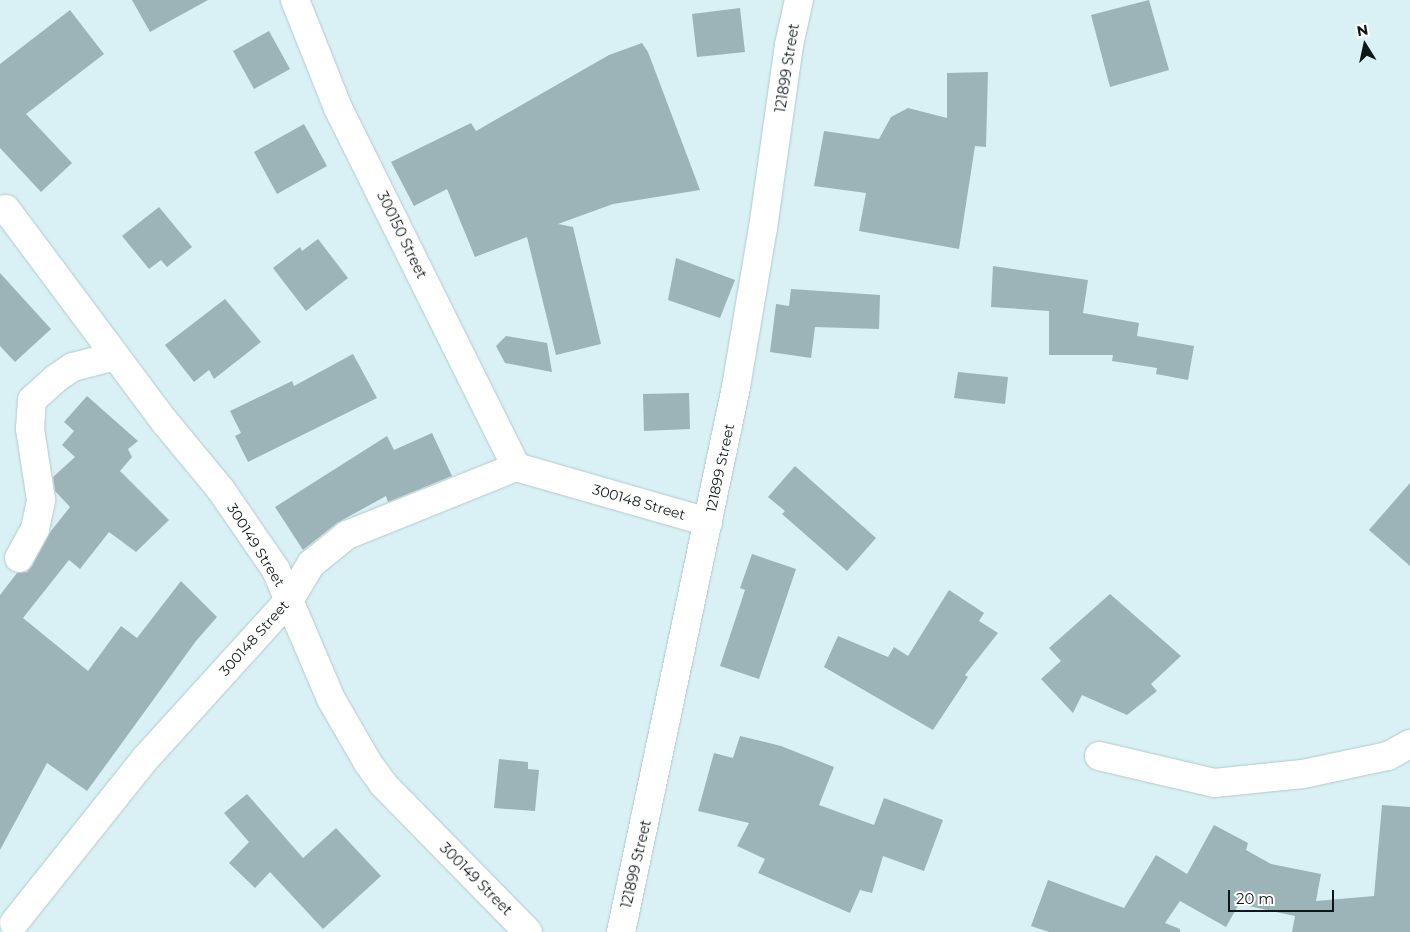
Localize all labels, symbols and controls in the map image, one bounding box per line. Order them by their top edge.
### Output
north arrow [1340,20,1390,70]
text: N [1355,20,1370,40]
street label: 121899 Street [772,22,802,114]
street label: 300150 Street [374,189,430,281]
street label: 121899 Street [702,422,738,514]
street label: 300148 Street [591,481,687,523]
street label: 300149 Street [224,500,288,590]
street label: 300148 Street [216,597,292,679]
street label: 121899 Street [618,818,654,910]
street label: 300149 Street [436,839,516,919]
scale bar [1230,880,1336,912]
text: 20 m [1236,889,1274,908]

